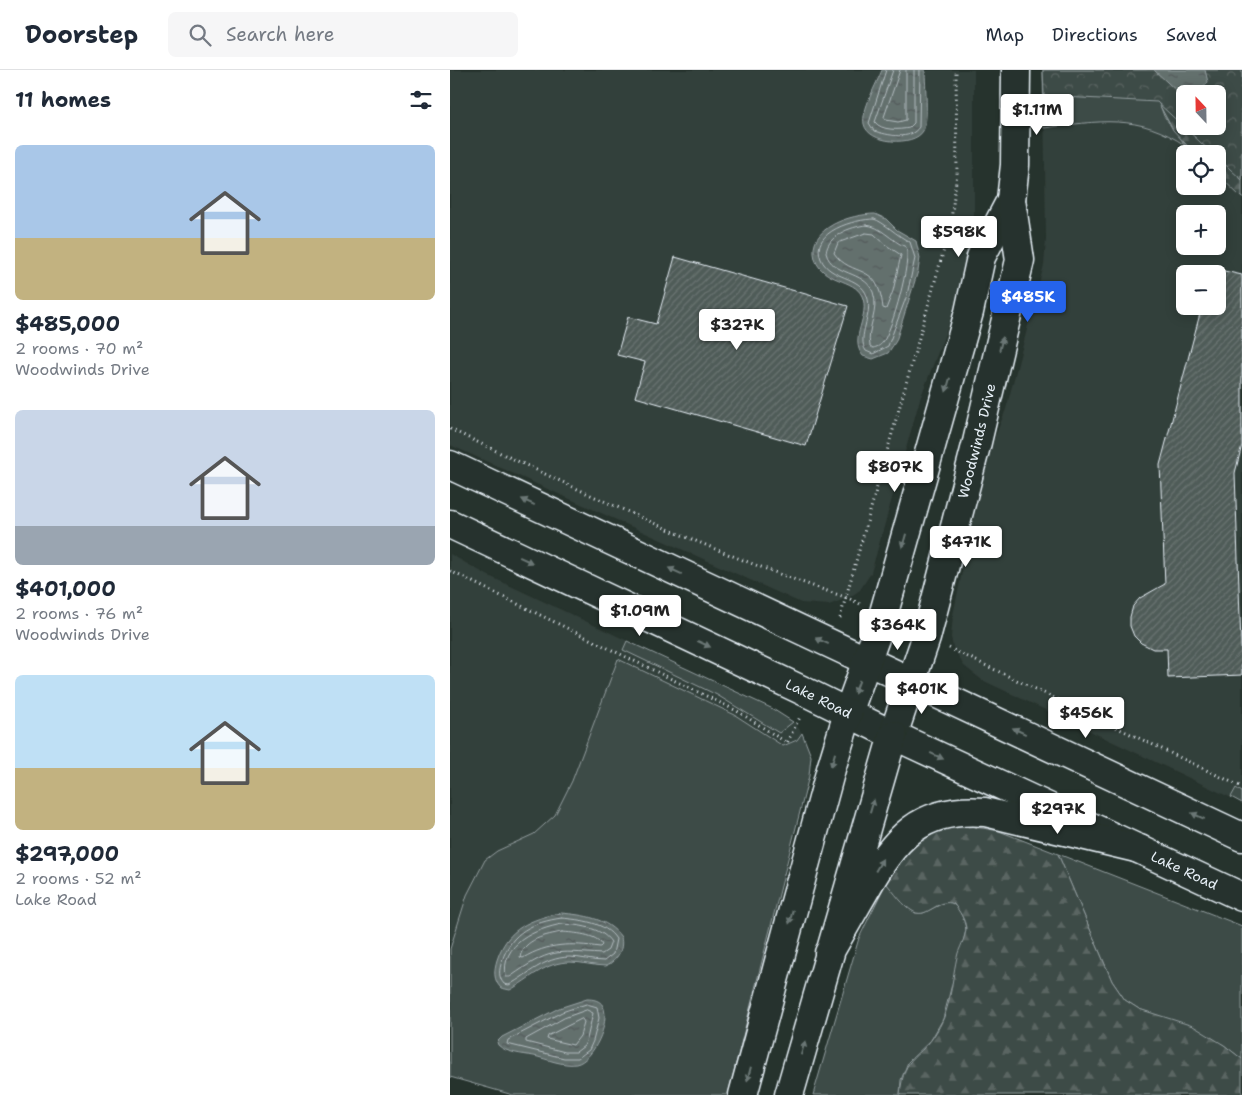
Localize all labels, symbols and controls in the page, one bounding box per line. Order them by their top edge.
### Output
search box [168,12,518,57]
text: Doorstep [25,19,138,51]
icon: search [186,21,214,49]
text: Search here [226,22,335,47]
text: Map [986,23,1024,47]
text: Directions [1052,23,1138,47]
text: Saved [1166,23,1217,47]
north arrow [1176,85,1226,135]
map controls [1176,85,1226,315]
text: 11 homes [15,86,111,114]
icon: filters [407,86,435,114]
pin: $1.11M [996,93,1078,136]
text: $1.11M [1012,99,1062,120]
button: locate [1176,145,1226,195]
icon: home [180,178,270,268]
button: + [1176,205,1226,255]
pin: $598K [924,216,994,258]
text: $598K [932,221,986,242]
button: − [1176,265,1226,315]
pin: $485K [993,280,1063,323]
text: $485K [1001,286,1055,307]
pin: $327K [702,308,772,351]
text: $485,000 [15,310,120,338]
text: $327K [710,314,764,335]
one-way arrow [997,337,1005,352]
text: 2 rooms · 70 m² [15,338,143,359]
text: Woodwinds Drive [15,359,150,380]
one-way arrow [944,377,952,392]
street label: Woodwinds Drive [954,381,1000,500]
icon: home [180,443,270,533]
pin: $807K [860,450,930,493]
text: $807K [867,456,923,477]
one-way arrow [521,498,535,506]
pin: $471K [931,526,1001,568]
text: $471K [941,531,991,552]
one-way arrow [899,534,907,549]
one-way arrow [519,556,533,564]
one-way arrow [668,567,682,575]
text: $401,000 [15,575,116,603]
pin: $1.09M [599,594,681,637]
text: $1.09M [610,600,670,621]
text: 2 rooms · 76 m² [15,603,143,624]
pin: $364K [863,608,933,651]
text: $364K [870,614,926,635]
text: Woodwinds Drive [15,624,150,645]
one-way arrow [815,636,829,644]
one-way arrow [697,640,711,648]
pin: $401K [887,672,957,715]
street label: Lake Road [783,675,855,722]
text: $401K [896,678,948,699]
one-way arrow [853,680,861,695]
pin: $456K [1051,696,1121,739]
text: $456K [1059,702,1113,723]
icon: home [180,708,270,798]
one-way arrow [1012,727,1026,735]
one-way arrow [829,752,837,767]
one-way arrow [930,752,944,760]
pin: $297K [1023,792,1093,835]
one-way arrow [869,798,877,813]
text: $297K [1031,798,1085,819]
one-way arrow [1191,812,1205,820]
text: $297,000 [15,840,119,868]
street label: Lake Road [1148,847,1221,894]
one-way arrow [875,859,884,872]
text: 2 rooms · 52 m² [15,868,142,889]
text: Lake Road [15,889,97,910]
one-way arrow [787,909,795,924]
one-way arrow [799,1040,807,1055]
one-way arrow [745,1066,753,1081]

